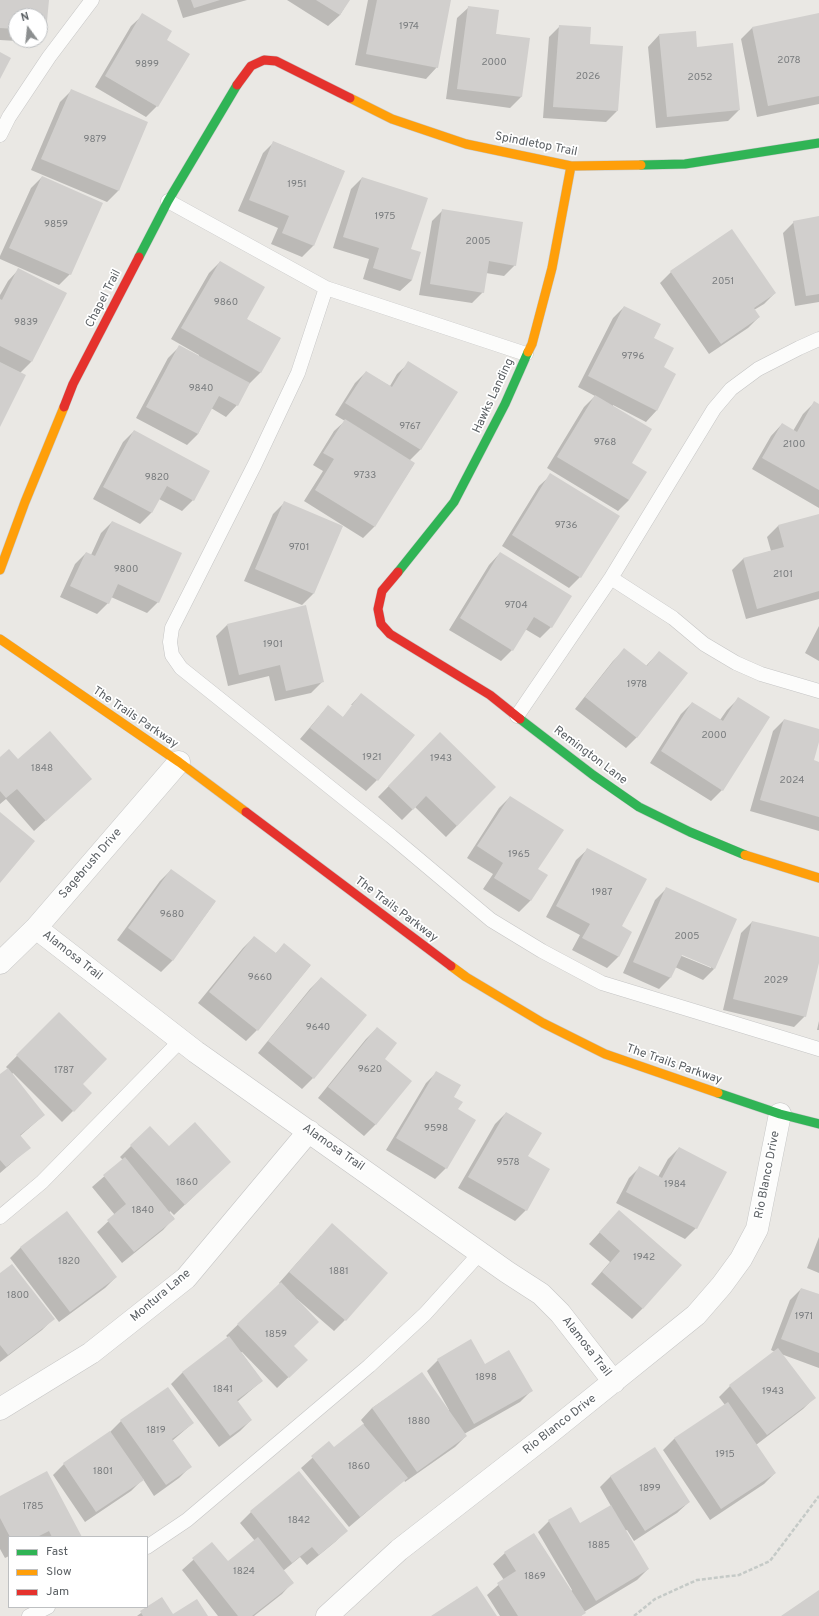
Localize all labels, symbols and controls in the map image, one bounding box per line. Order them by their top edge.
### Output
north arrow [8,8,48,48]
text: N [20,10,31,25]
house number: 1974 [399,21,419,33]
house number: 2078 [777,55,801,67]
house number: 2000 [481,57,507,69]
house number: 9899 [135,59,159,71]
house number: 2026 [576,71,600,83]
house number: 2052 [688,72,712,84]
street label: Spindletop Trail [494,130,578,160]
house number: 9879 [83,134,107,146]
house number: 1951 [287,179,307,191]
house number: 1975 [375,211,395,223]
house number: 9859 [44,219,68,231]
house number: 2005 [465,236,491,248]
street label: Chapel Trail [83,268,125,330]
house number: 2051 [712,276,734,288]
house number: 9860 [214,297,238,309]
house number: 9839 [14,317,38,329]
house number: 9796 [622,351,644,363]
street label: Hawks Landing [470,356,518,436]
house number: 9840 [189,383,213,395]
house number: 9767 [399,421,421,433]
house number: 9768 [594,437,616,449]
house number: 2100 [783,439,805,451]
house number: 9733 [354,470,376,482]
house number: 9820 [145,472,169,484]
house number: 9736 [555,520,577,532]
house number: 9701 [289,542,309,554]
house number: 9800 [114,564,138,576]
house number: 2101 [773,569,793,581]
house number: 9704 [504,600,528,612]
house number: 1901 [263,639,283,651]
house number: 1978 [627,679,647,691]
street label: The Trails Parkway [89,684,181,752]
street label: Remington Lane [550,724,630,788]
house number: 2000 [701,730,727,742]
house number: 1921 [362,752,382,764]
house number: 1943 [430,753,452,765]
house number: 1848 [31,763,53,775]
house number: 2024 [780,775,804,787]
street label: Sagebrush Drive [57,826,125,902]
house number: 1965 [508,849,530,861]
street label: The Trails Parkway [352,874,440,946]
house number: 1987 [592,887,612,899]
house number: 9680 [160,909,184,921]
street label: Alamosa Trail [39,928,105,984]
house number: 2005 [674,931,700,943]
house number: 9660 [248,972,272,984]
house number: 2029 [764,975,788,987]
house number: 9640 [306,1022,330,1034]
street label: The Trails Parkway [624,1042,724,1088]
house number: 9620 [358,1064,382,1076]
house number: 1787 [54,1065,74,1077]
street label: Alamosa Trail [299,1121,367,1175]
house number: 9598 [424,1123,448,1135]
street label: Rio Blanco Drive [752,1130,784,1220]
house number: 9578 [496,1157,520,1169]
house number: 1860 [176,1177,198,1189]
house number: 1984 [664,1179,686,1191]
house number: 1840 [132,1205,154,1217]
house number: 1942 [633,1252,655,1264]
house number: 1820 [58,1256,80,1268]
house number: 1881 [329,1266,349,1278]
street label: Montura Lane [128,1267,194,1325]
house number: 1800 [7,1290,29,1302]
house number: 1971 [795,1311,813,1323]
street label: Alamosa Trail [558,1314,614,1380]
house number: 1859 [265,1329,287,1341]
house number: 1898 [475,1372,497,1384]
house number: 1841 [213,1384,233,1396]
house number: 1943 [762,1386,784,1398]
street label: Rio Blanco Drive [520,1392,600,1458]
house number: 1880 [408,1416,430,1428]
house number: 1819 [146,1425,166,1437]
house number: 1915 [715,1449,735,1461]
house number: 1860 [348,1461,370,1473]
house number: 1801 [93,1466,113,1478]
house number: 1899 [639,1483,661,1495]
house number: 1785 [23,1501,43,1513]
house number: 1842 [288,1515,310,1527]
legend [8,1536,148,1608]
house number: 1885 [588,1540,610,1552]
text: Fast [46,1544,68,1560]
text: Slow [46,1564,72,1580]
house number: 1824 [233,1566,255,1578]
house number: 1869 [524,1571,546,1583]
text: Jam [46,1584,69,1600]

